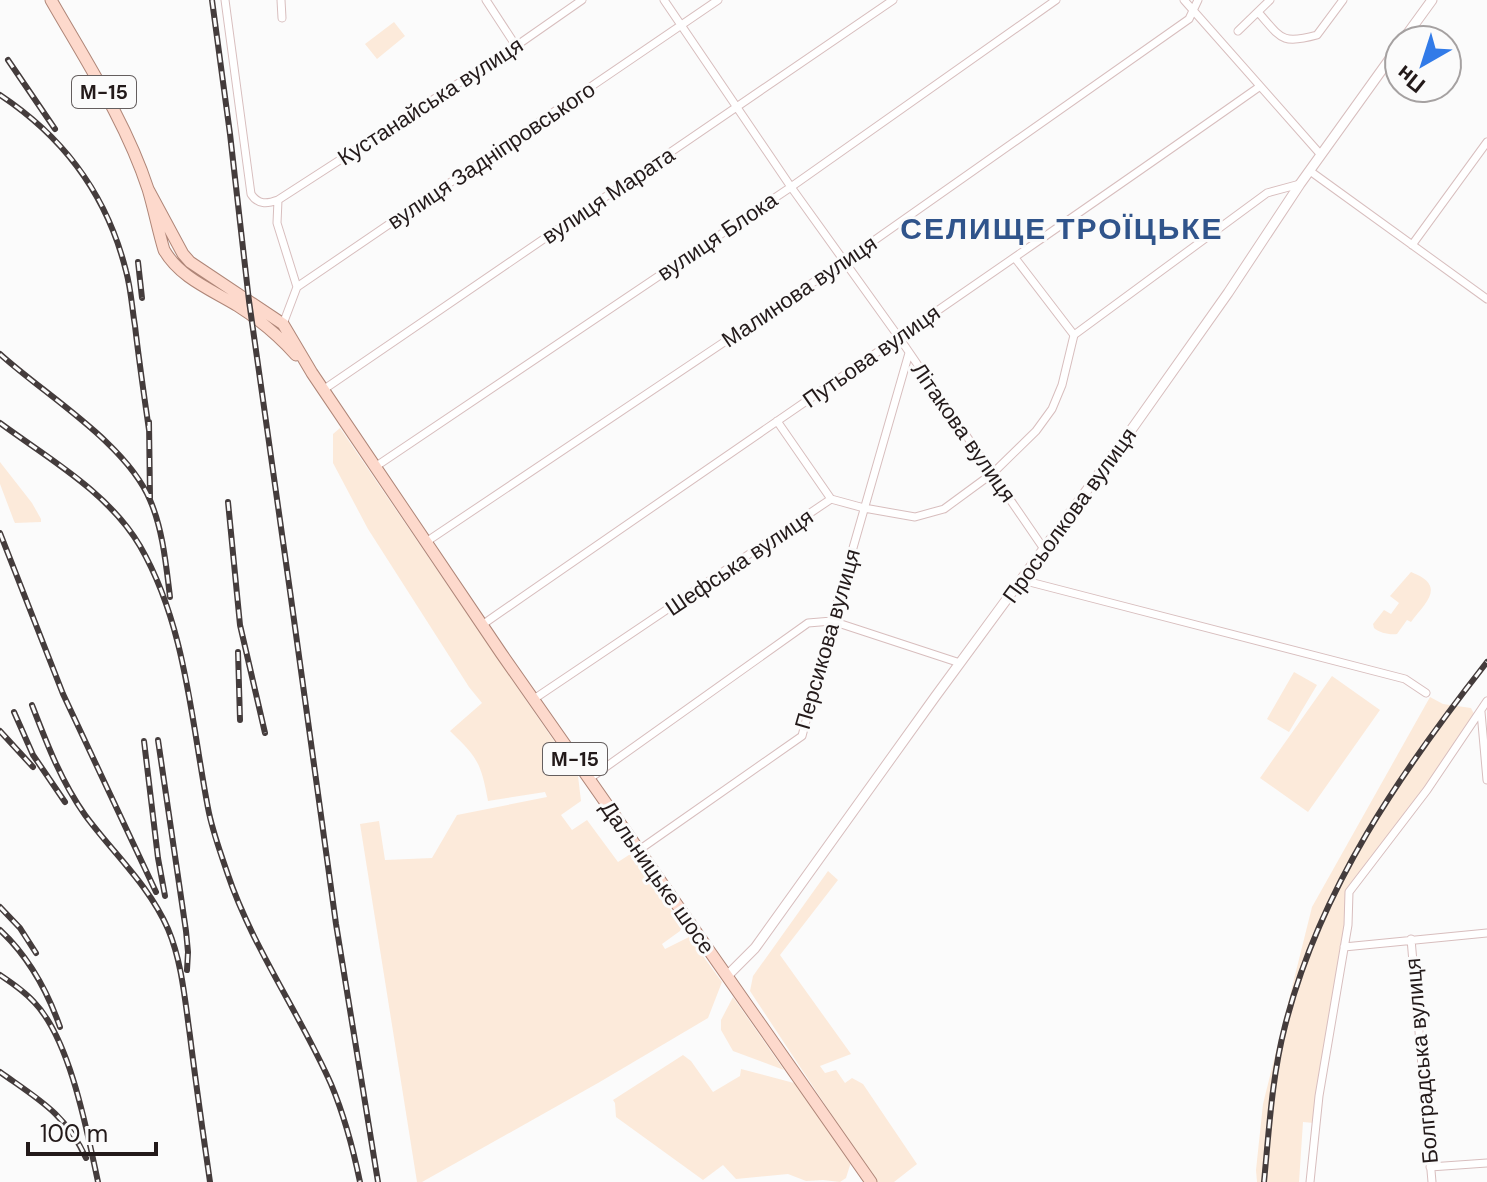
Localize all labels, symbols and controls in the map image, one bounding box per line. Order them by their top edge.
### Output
north arrow [1383,24,1463,104]
street label: Кустанайська вулиця [332,31,528,172]
text: Пн [1390,59,1431,100]
street label: вулиця Задніпровського [382,75,601,236]
road number: М-15 [72,76,136,108]
street label: вулиця Марата [536,140,681,251]
street label: вулиця Блока [652,185,784,287]
district label: СЕЛИЩЕ ТРОЇЦЬКЕ [900,209,1224,248]
street label: Малинова вулиця [716,229,883,354]
street label: Путьова вулиця [797,298,946,415]
street label: Літакова вулиця [905,357,1023,508]
street label: Просьолкова вулиця [996,422,1143,609]
street label: Шефська вулиця [660,502,819,623]
street label: Персикова вулиця [788,545,867,733]
road number: М-15 [543,743,607,775]
street label: Дальницьке шосе [594,795,721,960]
street label: Болградська вулиця [1398,957,1445,1165]
scale bar [28,1106,156,1156]
text: 100 m [40,1118,108,1149]

